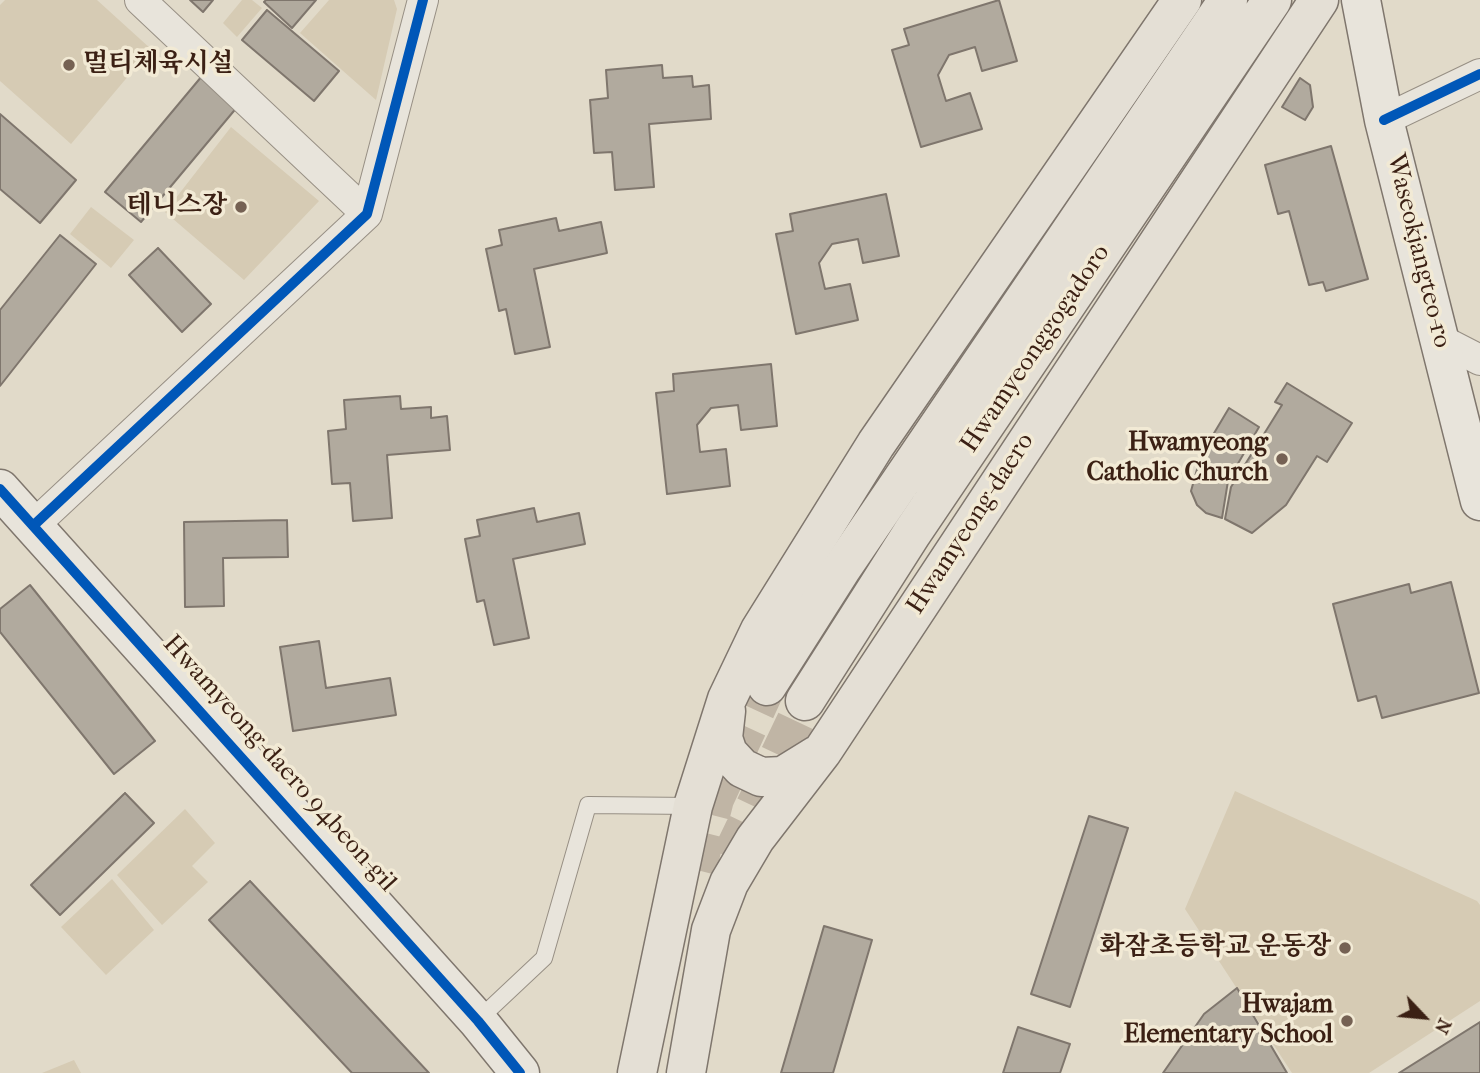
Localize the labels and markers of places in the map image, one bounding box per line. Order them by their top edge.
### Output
place label: 멀티체육시설 [83,49,234,81]
marker: 멀티체육시설 [61,57,77,73]
place label: 테니스장 [127,191,227,223]
marker: 테니스장 [233,199,249,215]
place label: Hwamyeong Catholic Church [1087,428,1268,490]
marker: Hwamyeong Catholic Church [1274,451,1290,467]
place label: 화잠초등학교 운동장 [1099,932,1331,964]
marker: 화잠초등학교 운동장 [1337,940,1353,956]
place label: Hwajam Elementary School [1124,990,1333,1052]
marker: Hwajam Elementary School [1339,1013,1355,1029]

